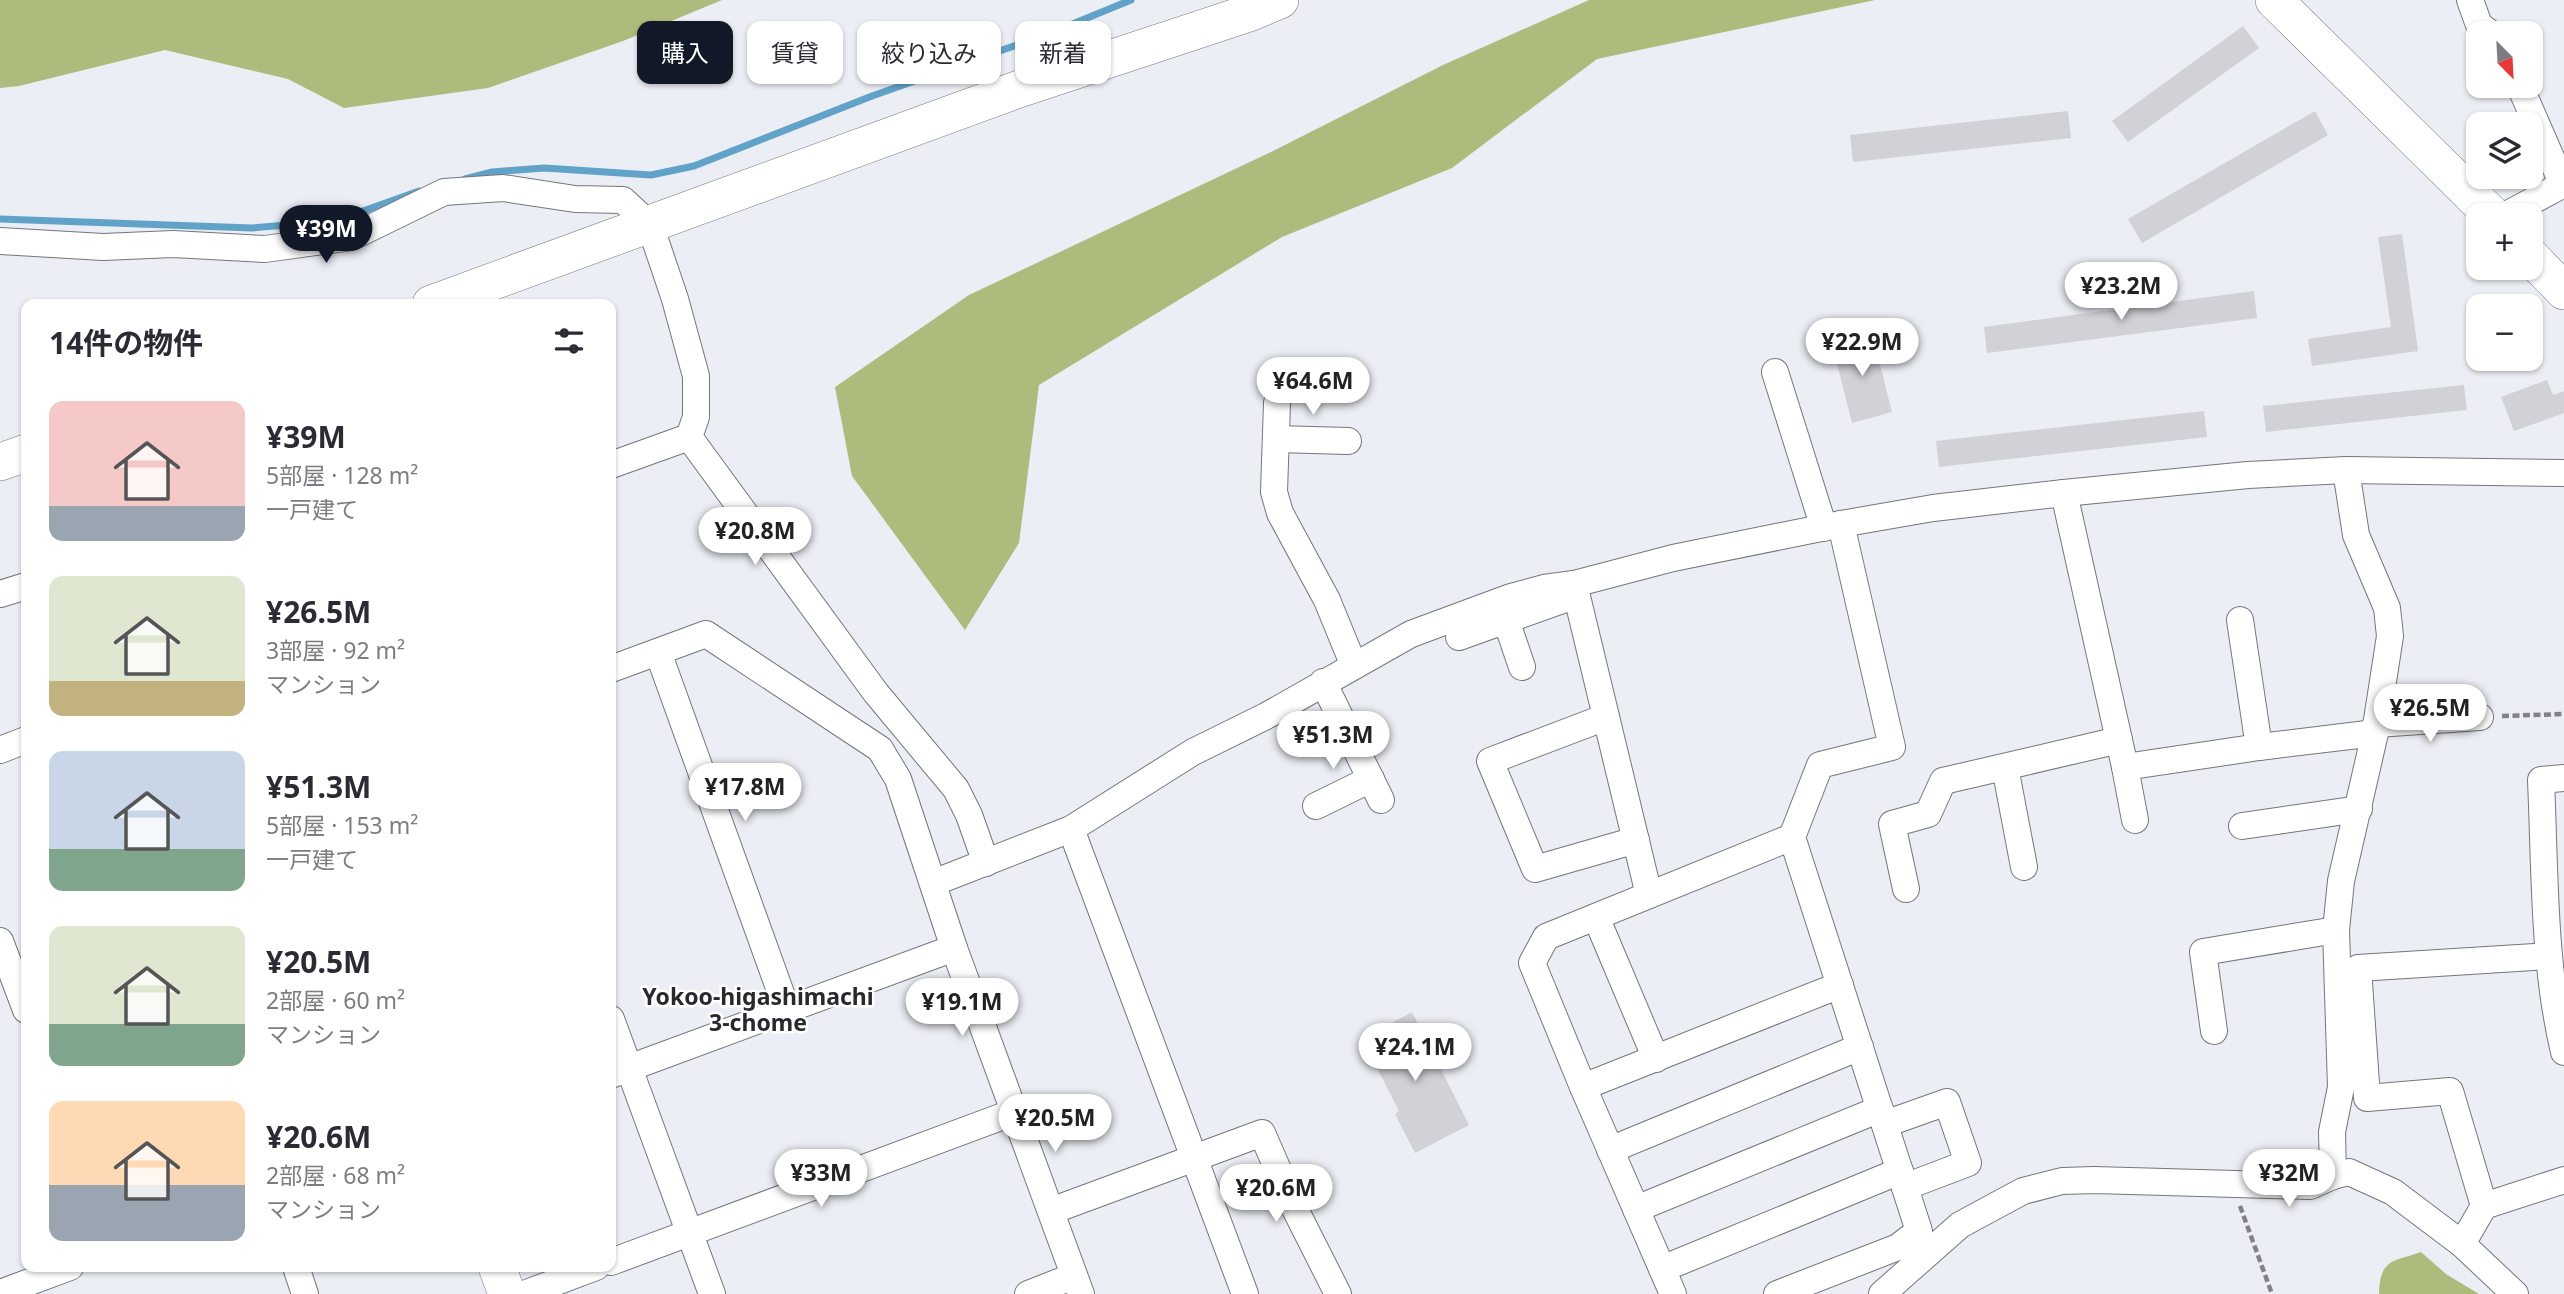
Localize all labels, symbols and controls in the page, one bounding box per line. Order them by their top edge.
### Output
chip: 購入 [637,21,733,84]
chip: 賃貸 [747,21,843,84]
chip: 絞り込み [857,21,1001,84]
chip: 新着 [1015,21,1111,84]
north arrow [2466,21,2543,98]
map controls [2466,21,2543,371]
button: layers [2466,112,2543,189]
button: + [2466,203,2543,280]
pin: ¥39M [285,205,367,265]
text: ¥39M [295,212,357,244]
pin: ¥23.2M [2064,262,2178,322]
text: ¥23.2M [2081,269,2161,301]
button: − [2466,294,2543,371]
pin: ¥22.9M [1805,318,1919,378]
text: 14件の物件 [49,322,203,363]
icon: filters [550,322,588,360]
text: ¥22.9M [1822,325,1902,357]
pin: ¥64.6M [1256,358,1370,417]
text: ¥64.6M [1273,364,1353,396]
text: ¥39M [266,416,346,457]
icon: home [105,429,189,513]
text: 5部屋 · 128 m² [266,459,418,491]
text: 一戸建て [266,493,358,525]
pin: ¥20.8M [698,508,812,567]
text: ¥20.8M [715,514,795,546]
text: ¥26.5M [266,591,371,632]
icon: home [105,604,189,688]
text: 3部屋 · 92 m² [266,634,405,666]
text: マンション [266,668,381,700]
pin: ¥26.5M [2373,684,2487,744]
text: ¥26.5M [2390,691,2470,723]
pin: ¥51.3M [1276,712,1390,771]
text: ¥51.3M [1293,718,1373,750]
pin: ¥17.8M [688,764,802,823]
text: ¥51.3M [266,766,371,807]
text: ¥17.8M [705,770,785,802]
icon: home [105,779,189,863]
text: 5部屋 · 153 m² [266,809,418,841]
text: 一戸建て [266,843,358,875]
text: ¥20.5M [266,941,371,982]
icon: home [105,954,189,1038]
pin: ¥19.1M [905,978,1019,1038]
district label: Yokoo-higashimachi 3-chome [642,980,874,1038]
text: 2部屋 · 60 m² [266,984,405,1016]
text: ¥19.1M [922,985,1002,1017]
text: マンション [266,1018,381,1050]
pin: ¥24.1M [1358,1024,1472,1083]
text: ¥24.1M [1375,1030,1455,1062]
pin: ¥20.5M [998,1094,1112,1154]
text: ¥20.5M [1015,1101,1095,1133]
text: ¥20.6M [266,1116,371,1157]
icon: home [105,1129,189,1213]
pin: ¥33M [780,1150,862,1209]
pin: ¥32M [2248,1150,2330,1209]
text: ¥33M [790,1156,852,1188]
text: ¥32M [2258,1156,2320,1188]
text: 2部屋 · 68 m² [266,1159,405,1191]
pin: ¥20.6M [1219,1164,1333,1224]
text: ¥20.6M [1236,1171,1316,1203]
text: マンション [266,1193,381,1225]

